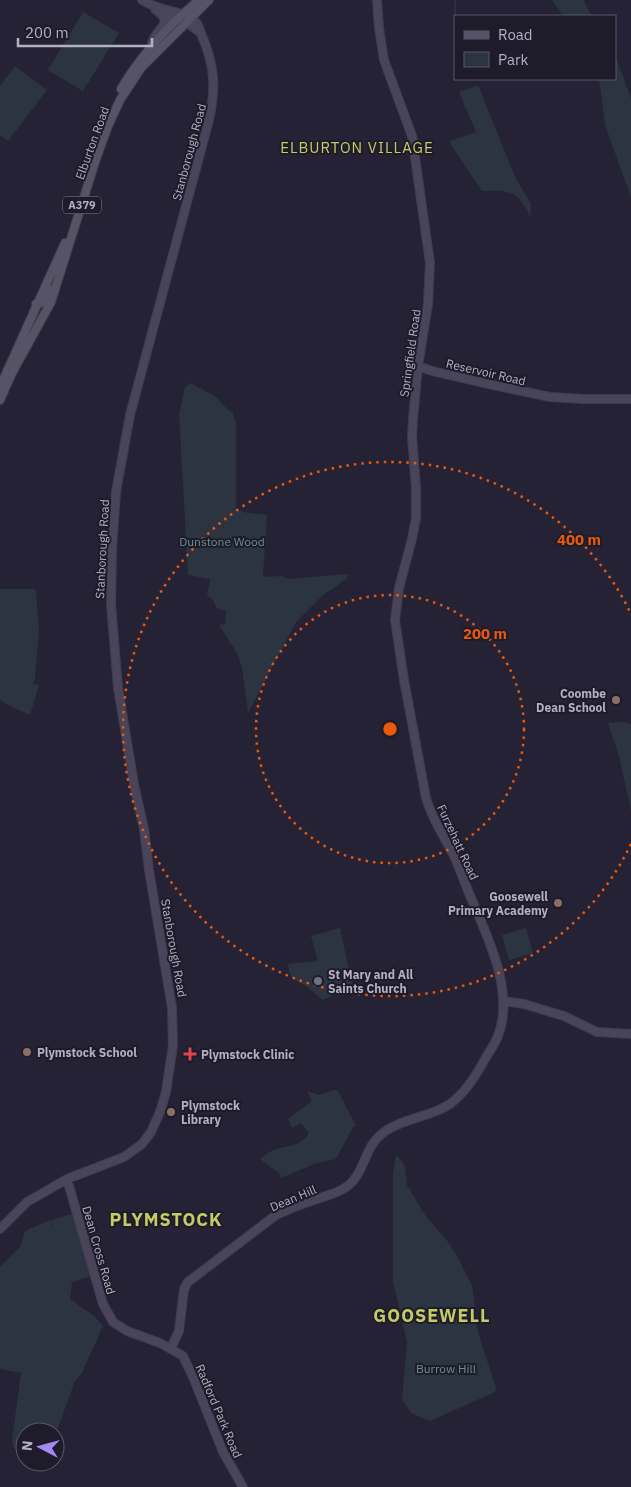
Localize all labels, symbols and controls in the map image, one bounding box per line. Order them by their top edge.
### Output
scale bar [18,15,151,47]
legend [454,15,616,80]
text: 200 m [25,23,69,42]
text: Road [498,25,533,44]
text: Park [498,50,528,69]
street label: Stanborough Road [169,102,209,202]
street label: Elburton Road [72,104,112,182]
district label: ELBURTON VILLAGE [280,138,434,157]
road number: A379 [63,196,101,214]
street label: Springfield Road [396,308,424,398]
street label: Reservoir Road [445,356,527,388]
street label: Stanborough Road [92,499,112,599]
text: 400 m [557,530,601,549]
park label: Dunstone Wood [179,534,265,549]
text: 200 m [463,624,507,643]
place label: Coombe Dean School [536,686,606,715]
marker: Coombe Dean School [610,694,622,706]
centre of rings [381,720,399,738]
street label: Furzehatt Road [434,802,482,882]
place label: Goosewell Primary Academy [448,889,549,918]
marker: Goosewell Primary Academy [552,897,564,909]
street label: Stanborough Road [158,898,190,998]
place label: St Mary and All Saints Church [328,967,414,996]
marker: St Mary and All Saints Church [312,975,324,987]
place label: Plymstock School [37,1045,137,1060]
marker: Plymstock School [21,1046,33,1058]
marker: Plymstock Clinic [183,1047,197,1061]
place label: Plymstock Clinic [201,1047,294,1062]
place label: Plymstock Library [181,1098,240,1127]
marker: Plymstock Library [165,1106,177,1118]
street label: Dean Hill [268,1182,318,1214]
street label: Dean Cross Road [79,1204,119,1296]
district label: PLYMSTOCK [109,1208,223,1231]
district label: GOOSEWELL [373,1304,491,1327]
park label: Burrow Hill [416,1361,476,1376]
street label: Radford Park Road [192,1362,246,1460]
north arrow [15,1422,65,1472]
text: N [18,1440,37,1452]

